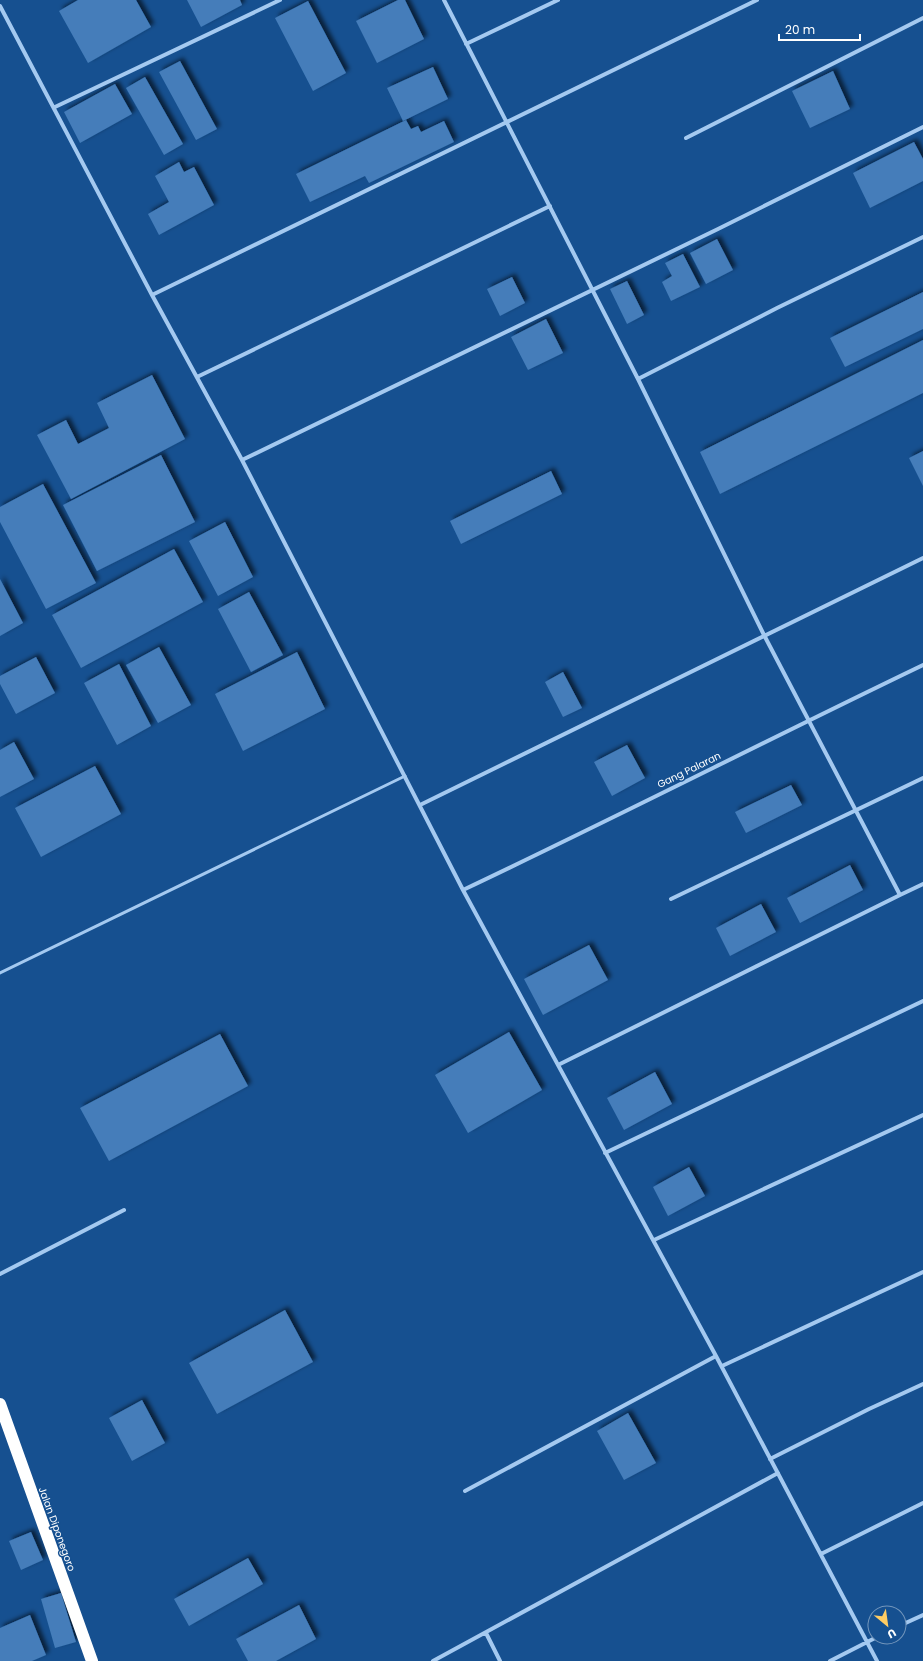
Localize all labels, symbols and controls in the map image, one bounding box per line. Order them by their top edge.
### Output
scale bar [779,16,860,42]
text: 20 m [785,21,815,38]
street label: Gang Palaran [655,748,723,792]
street label: Jalan Diponegoro [35,1485,79,1573]
north arrow [867,1605,907,1645]
text: U [884,1625,899,1643]

